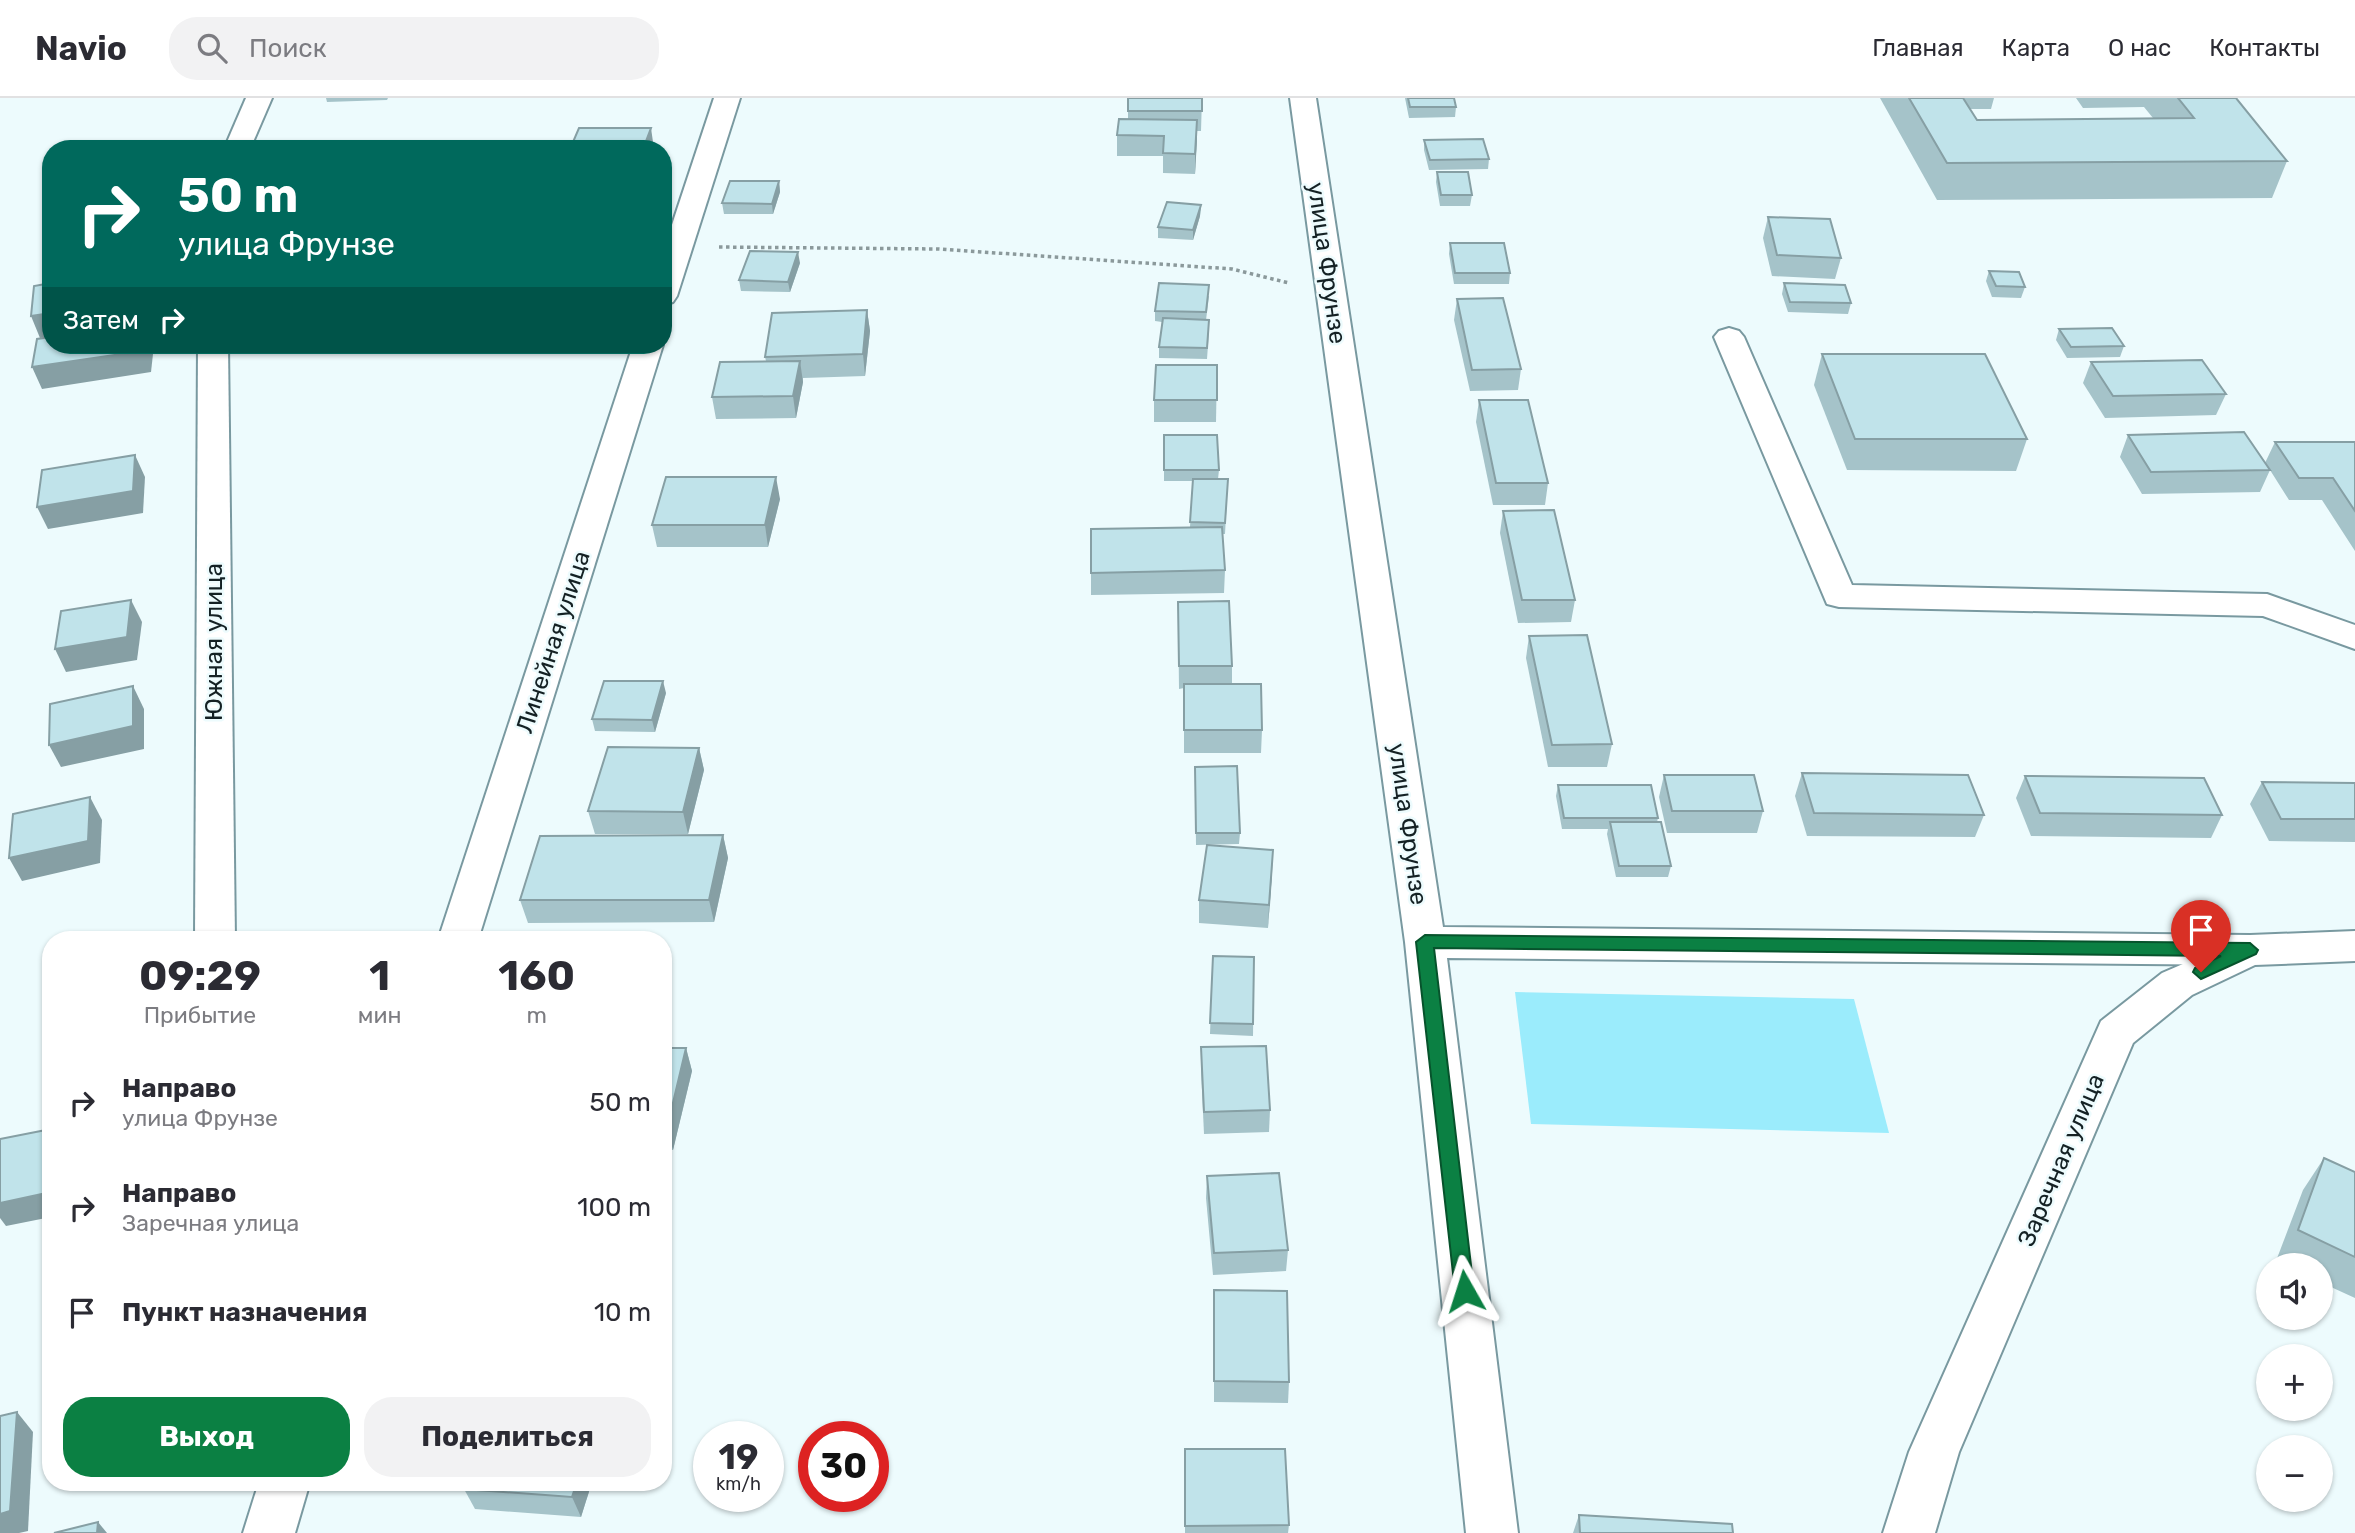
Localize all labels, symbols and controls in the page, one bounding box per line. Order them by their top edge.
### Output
search box [169,17,659,80]
text: Navio [35,29,127,68]
icon: search [193,29,231,67]
text: Поиск [249,33,327,64]
text: Главная [1872,34,1964,62]
text: Карта [2002,34,2070,62]
text: О нас [2108,34,2171,62]
text: Контакты [2209,34,2320,62]
text: 50 m [178,166,298,224]
icon: right [63,168,154,259]
street label: улица Фрунзе [1302,180,1352,346]
text: улица Фрунзе [178,225,395,263]
icon: right [153,301,191,339]
text: Затем [63,305,139,336]
street label: Линейная улица [510,547,596,737]
street label: Южная улица [200,563,228,721]
street label: улица Фрунзе [1383,741,1433,907]
pin [2171,900,2231,972]
icon: arrive [2182,911,2220,949]
text: 09:29 [139,951,261,1001]
text: 1 [369,951,390,1001]
text: 160 [498,951,575,1001]
text: Прибытие [144,1001,256,1029]
text: мин [358,1001,401,1029]
text: m [526,1001,547,1029]
street label: Заречная улица [2012,1069,2110,1251]
text: Направо [122,1073,236,1104]
icon: right [63,1084,101,1122]
text: 50 m [590,1087,651,1118]
text: улица Фрунзе [122,1104,278,1132]
text: Направо [122,1178,236,1209]
icon: right [63,1189,101,1227]
text: 100 m [577,1192,651,1223]
text: Заречная улица [122,1209,299,1237]
map controls [2256,1253,2333,1512]
button: sound [2256,1253,2333,1330]
position arrow [1428,1254,1502,1328]
icon: arrive [63,1294,101,1332]
text: Пункт назначения [122,1297,367,1328]
text: 10 m [594,1297,651,1328]
button: + [2256,1344,2333,1421]
button: Выход [63,1397,350,1477]
button: Поделиться [364,1397,651,1477]
speed limit sign: 30 [798,1421,889,1512]
button: − [2256,1435,2333,1512]
text: 19 [719,1436,758,1478]
text: km/h [716,1473,761,1495]

